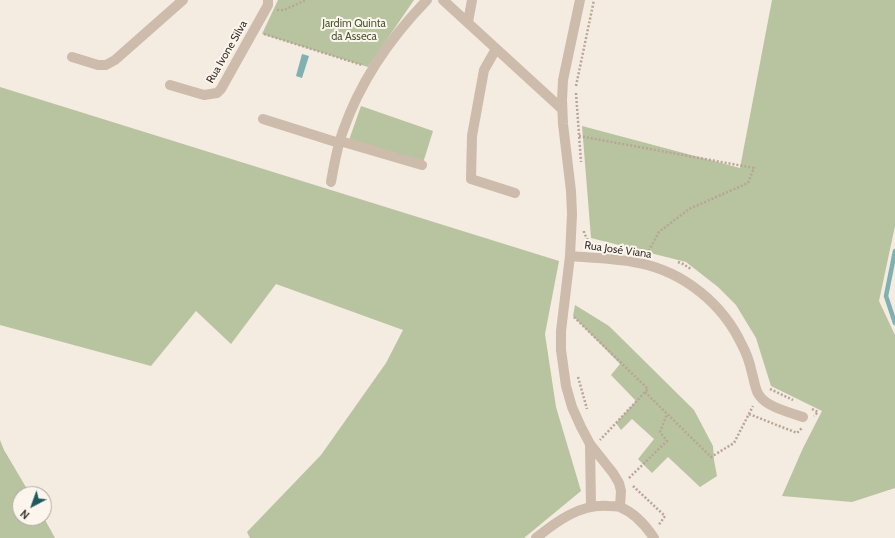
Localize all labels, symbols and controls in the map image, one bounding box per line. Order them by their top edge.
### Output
park label: Jardim Quinta da Asseca [322,17,386,43]
street label: Rua Ivone Silva [204,18,250,86]
street label: Rua José Viana [584,239,652,261]
north arrow [12,486,52,526]
text: N [17,506,32,522]

